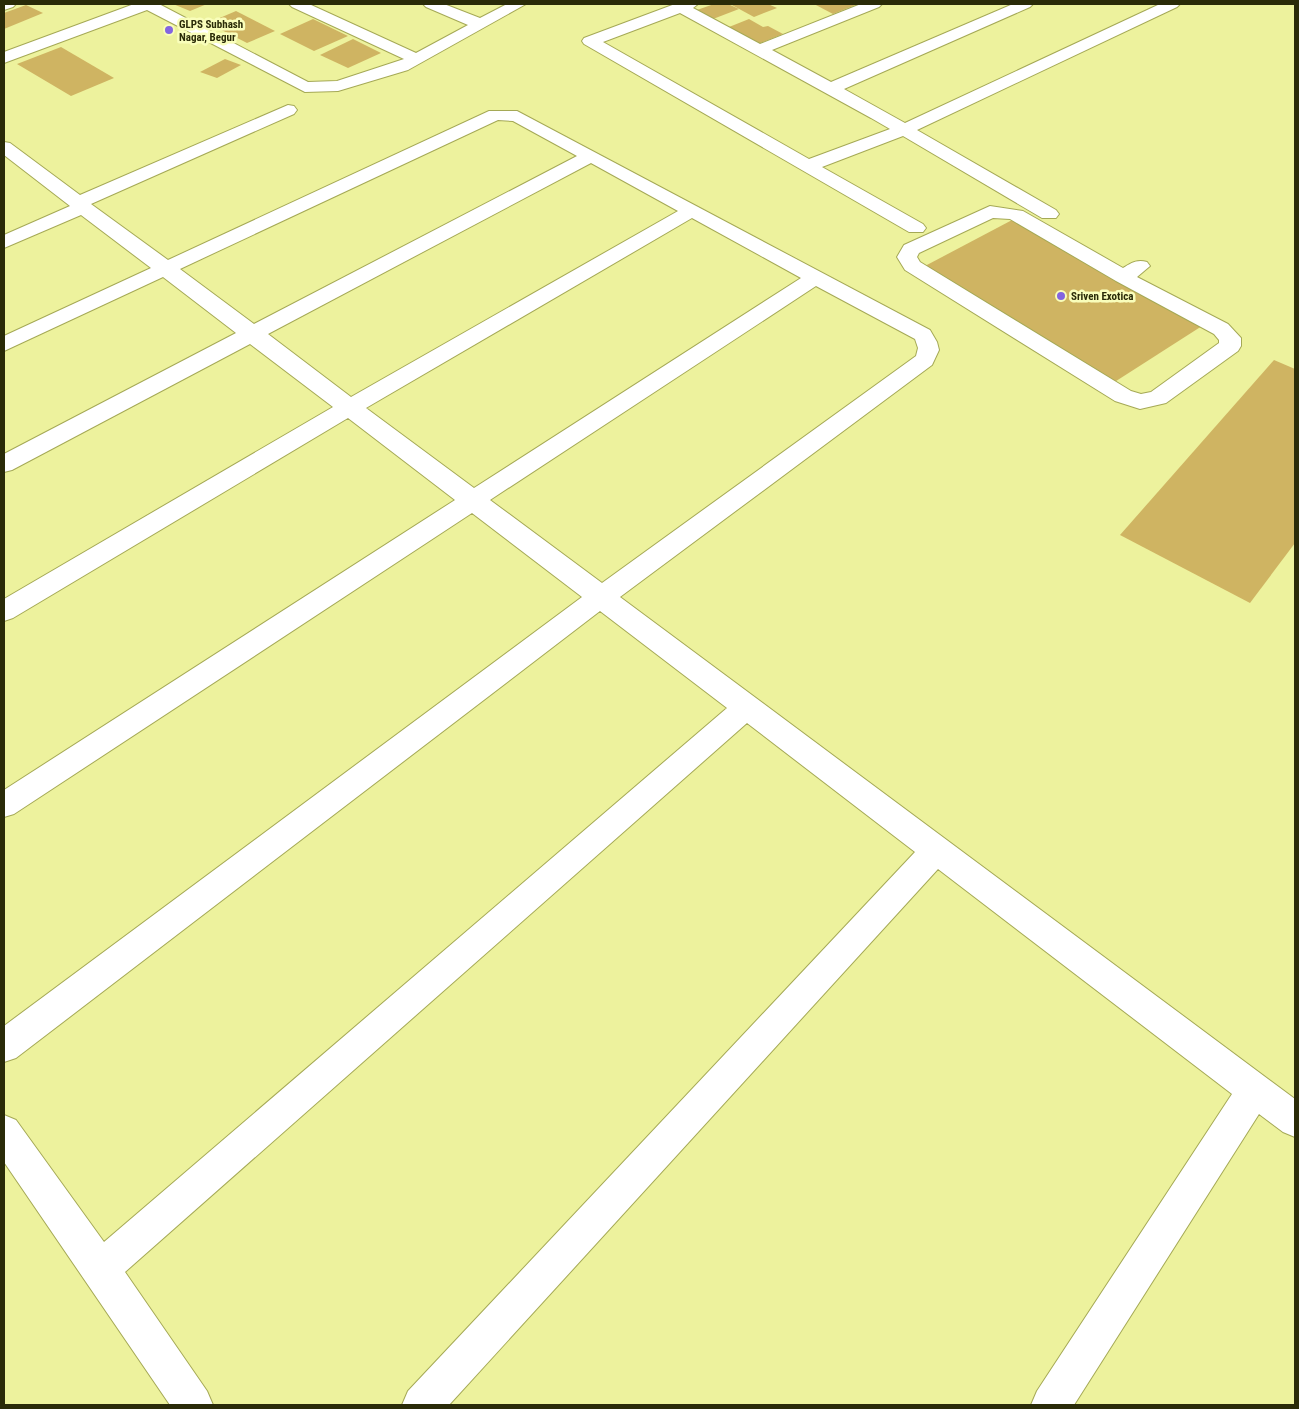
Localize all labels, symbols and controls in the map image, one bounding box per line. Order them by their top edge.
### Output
place label: GLPS Subhash Nagar, Begur [179,18,243,44]
marker: GLPS Subhash Nagar, Begur [163,24,175,36]
marker: Sriven Exotica [1055,290,1067,302]
place label: Sriven Exotica [1071,290,1133,303]

